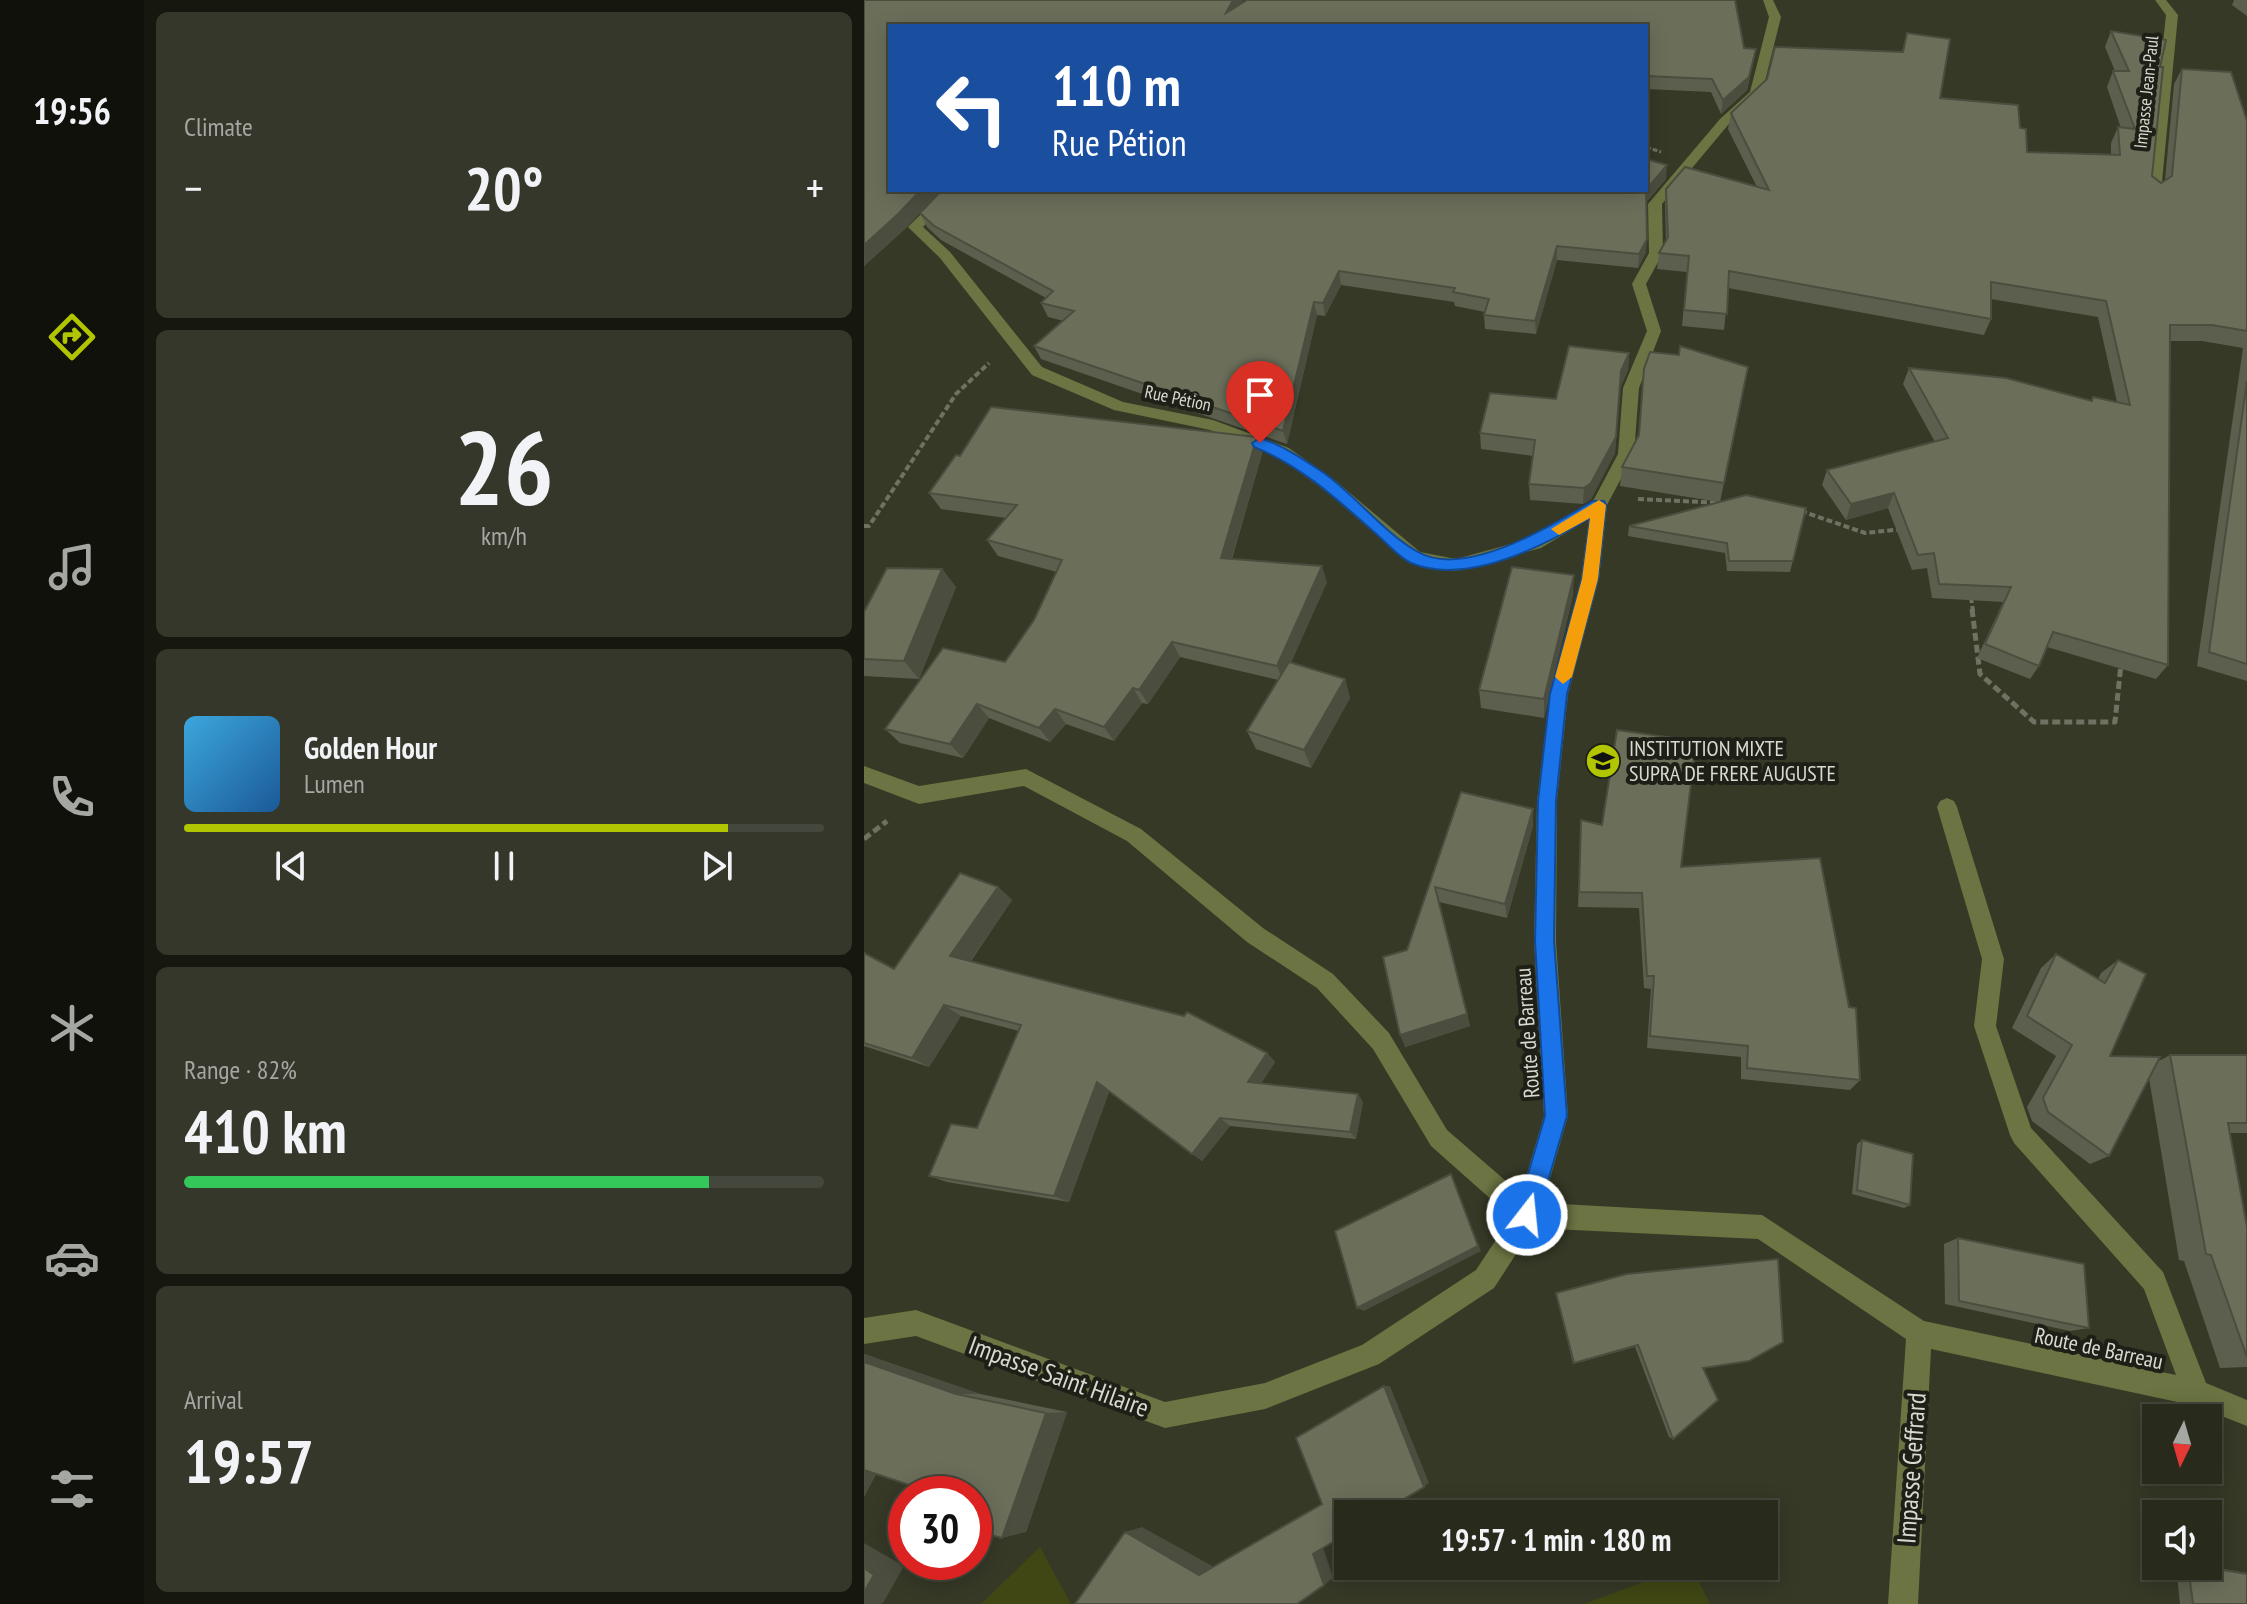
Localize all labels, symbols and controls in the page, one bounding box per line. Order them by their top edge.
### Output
street label: Impasse Jean-Paul [2129,34,2163,150]
text: 110 m [1052,49,1181,121]
icon: left [920,56,1024,160]
text: 19:56 [33,87,111,134]
text: Climate [184,110,253,143]
text: Rue Pétion [1052,119,1187,166]
text: 20° [464,149,544,227]
text: − [184,159,202,216]
text: + [806,159,824,216]
icon: directions [44,309,100,365]
pin [1226,361,1294,443]
icon: arrive [1238,373,1282,417]
street label: Rue Pétion [1143,380,1213,416]
text: 26 [454,399,554,534]
text: km/h [481,519,527,552]
icon: music [44,539,100,595]
text: Golden Hour [304,728,437,767]
place label: INSTITUTION MIXTE SUPRA DE FRERE AUGUSTE [1629,734,1836,787]
school or university icon: INSTITUTION MIXTE SUPRA DE FRERE AUGUSTE [1584,742,1622,780]
text: Lumen [304,767,365,800]
icon: phone [44,769,100,825]
icon: previous [269,844,313,888]
icon: pause [482,844,526,888]
icon: next [695,844,739,888]
street label: Route de Barreau [1508,967,1546,1099]
icon: climate [44,1000,100,1056]
text: Range · 82% [184,1053,297,1086]
text: 410 km [184,1092,347,1170]
position arrow [1485,1173,1569,1257]
icon: car [44,1230,100,1286]
street label: Route de Barreau [2032,1321,2166,1375]
street label: Impasse Saint Hilaire [964,1328,1154,1424]
text: Arrival [184,1383,243,1416]
street label: Impasse Geffrard [1889,1391,1933,1545]
north arrow [2142,1404,2222,1484]
map controls [2142,1404,2222,1580]
text: 19:57 [184,1422,314,1500]
icon: filters [44,1461,100,1517]
speed limit sign: 30 [888,1476,992,1580]
button: sound [2142,1500,2222,1580]
text: 19:57 · 1 min · 180 m [1441,1520,1671,1559]

